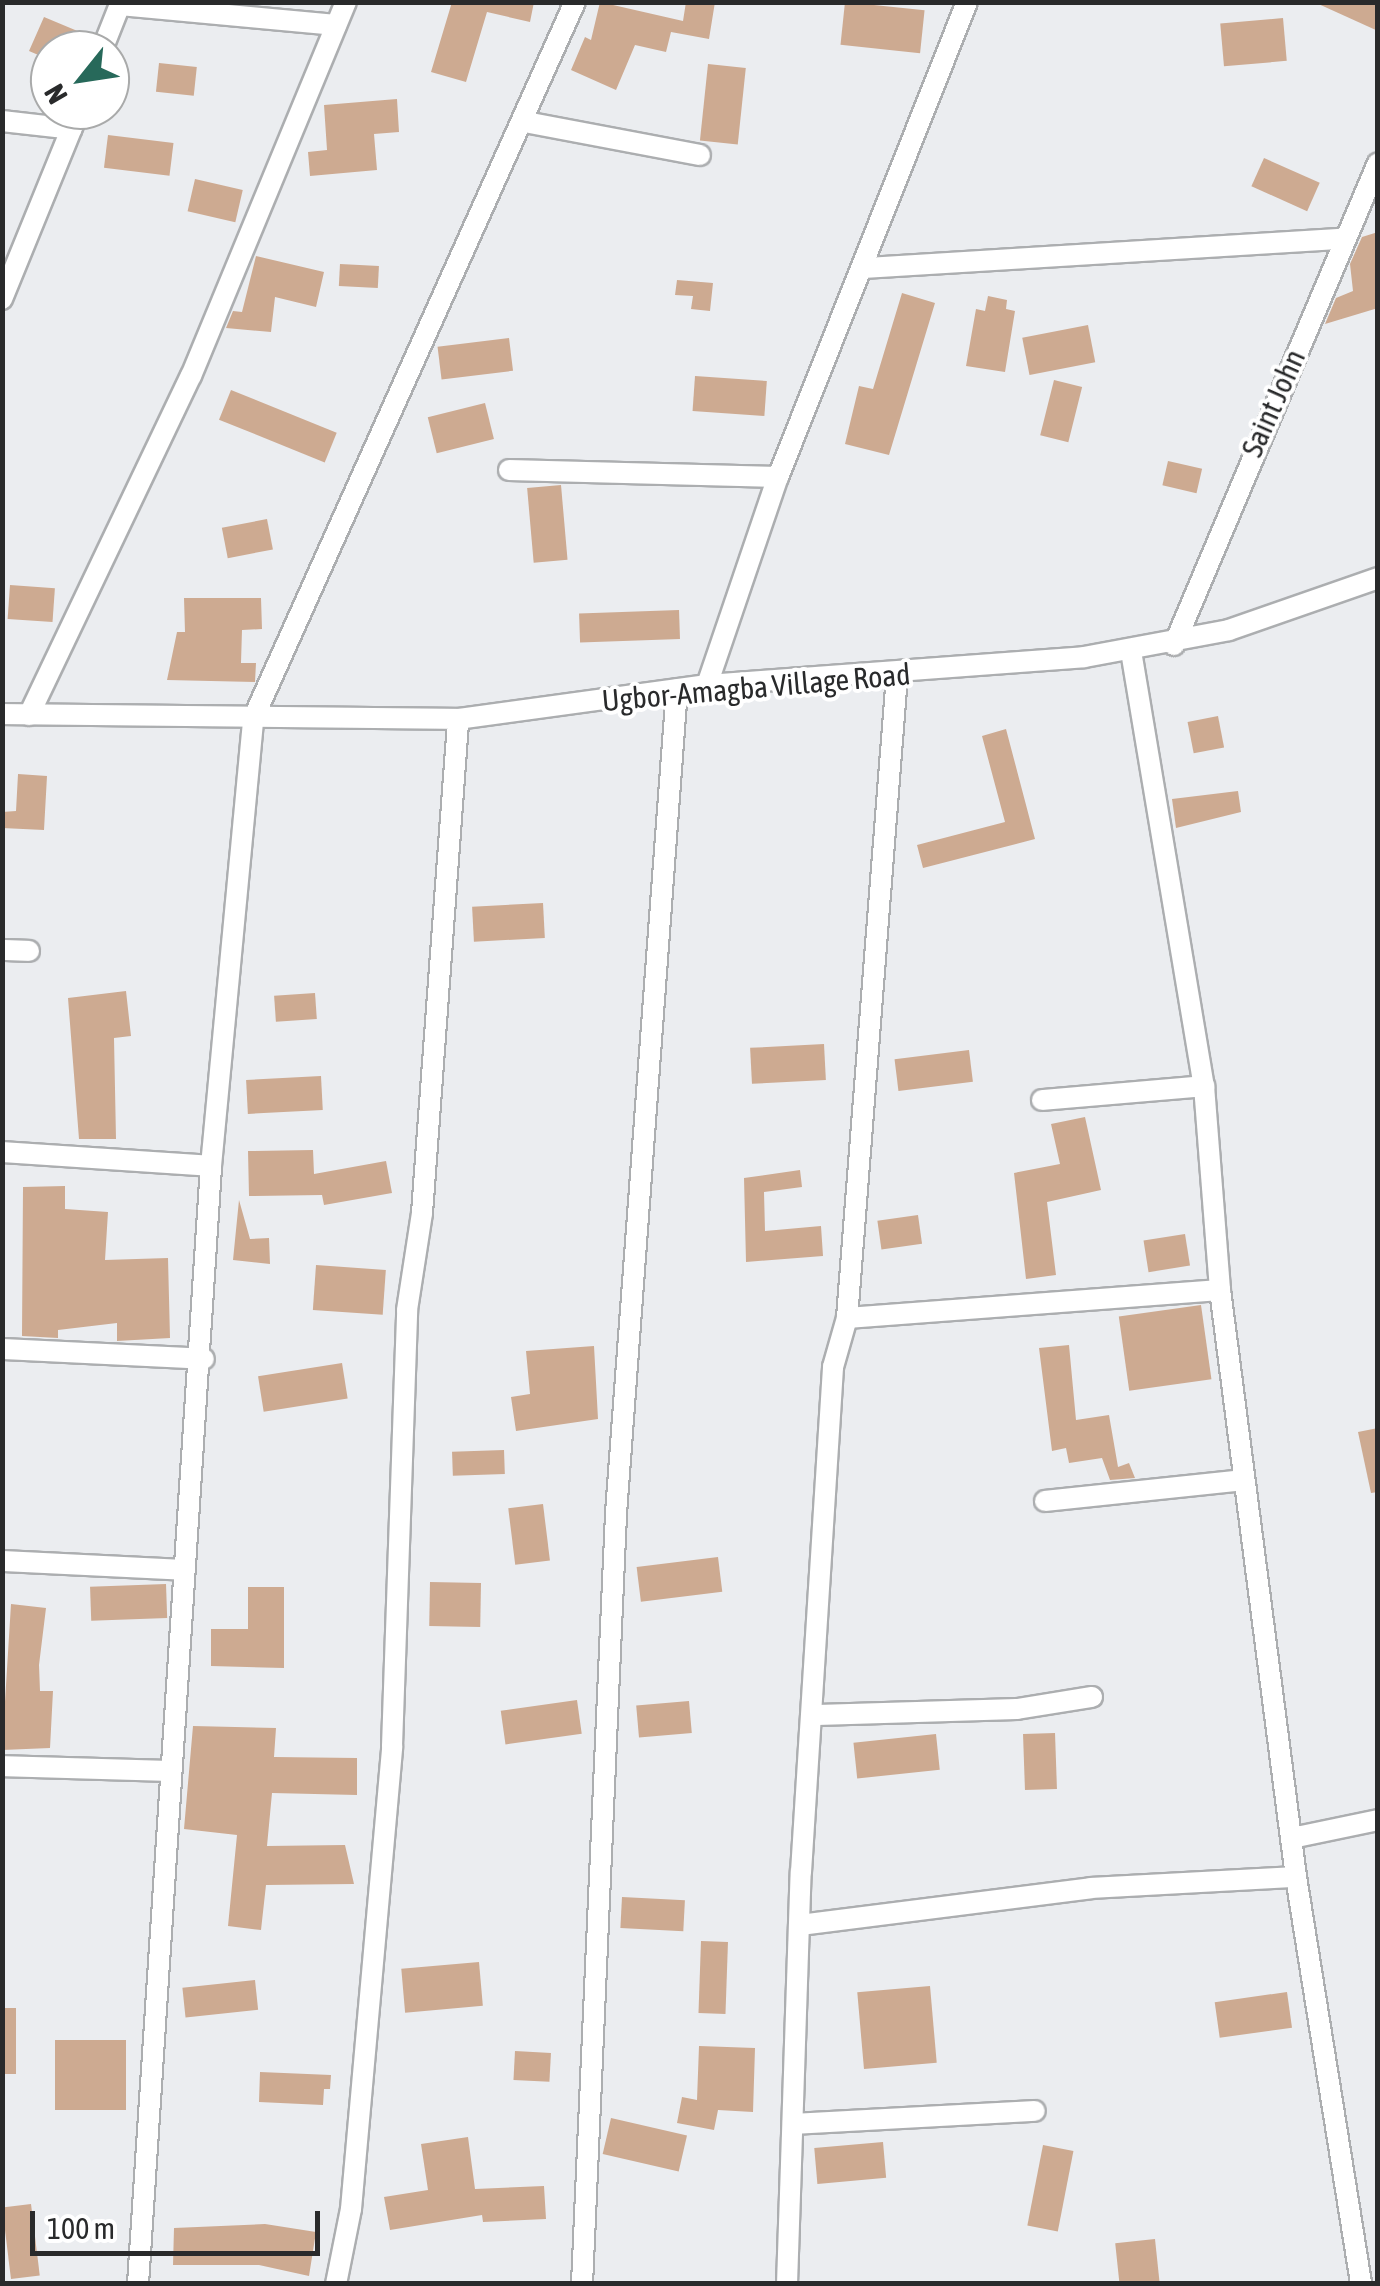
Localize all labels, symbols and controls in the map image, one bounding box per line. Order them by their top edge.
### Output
north arrow [30,30,130,130]
text: N [38,79,74,109]
street label: Saint John [1233,344,1313,462]
street label: Ugbor-Amagba Village Road [600,656,912,718]
scale bar [35,2191,325,2253]
text: 100 m [47,2211,115,2245]

